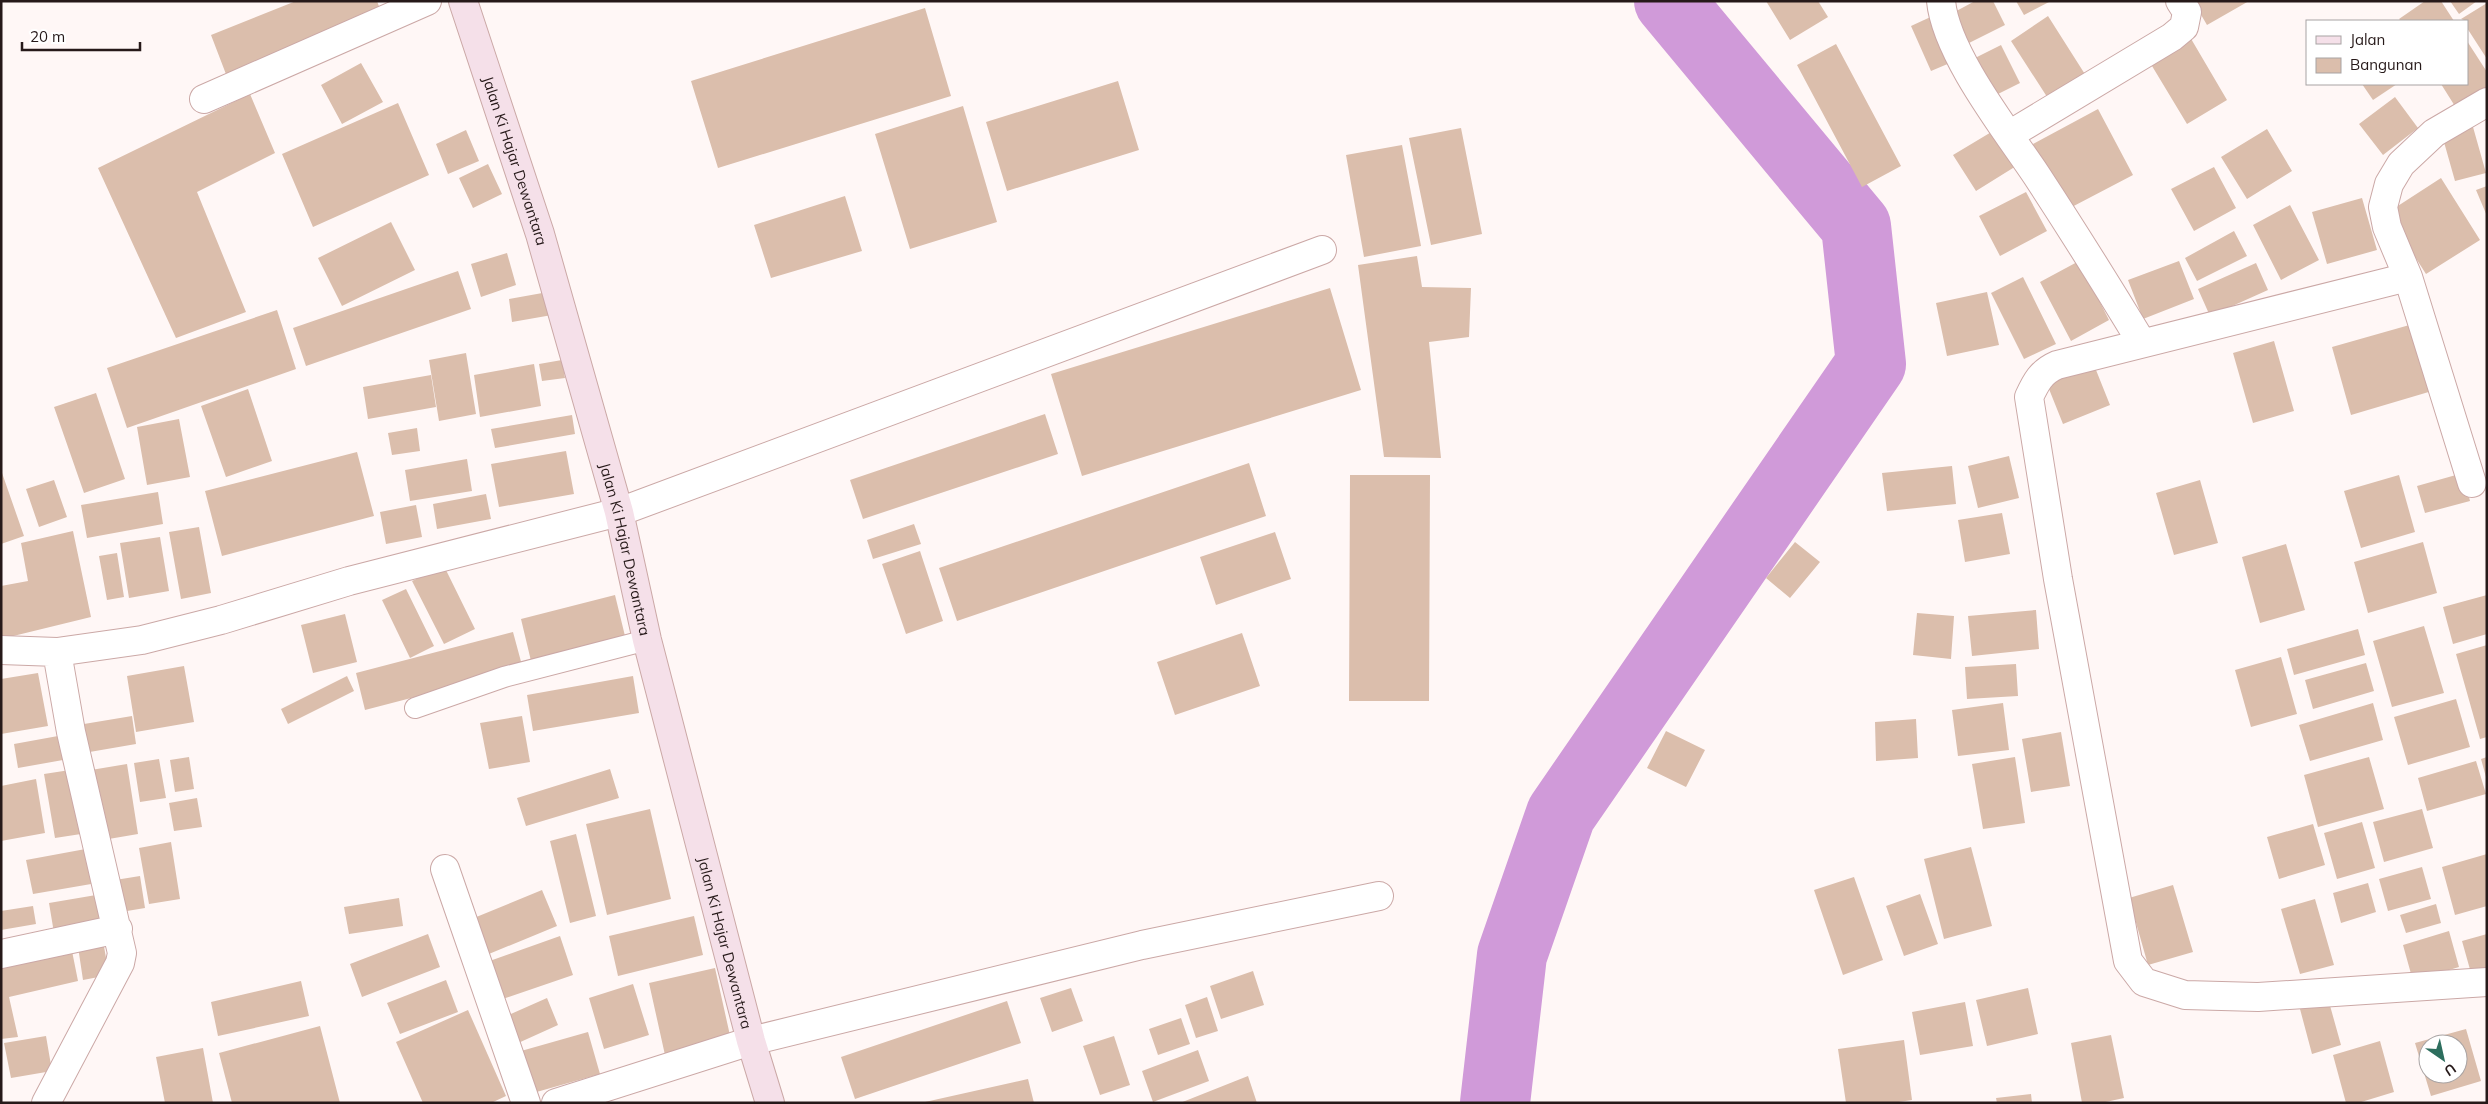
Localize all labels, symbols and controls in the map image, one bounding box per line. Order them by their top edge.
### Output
scale bar [22,20,140,52]
legend [2306,20,2468,85]
text: 20 m [30,27,65,46]
text: Jalan [2350,30,2385,49]
text: Bangunan [2350,55,2422,74]
street label: Jalan Ki Hajar Dewantara [479,73,552,247]
street label: Jalan Ki Hajar Dewantara [596,460,655,637]
street label: Jalan Ki Hajar Dewantara [694,854,757,1031]
north arrow [2418,1034,2468,1084]
text: U [2441,1059,2460,1080]

